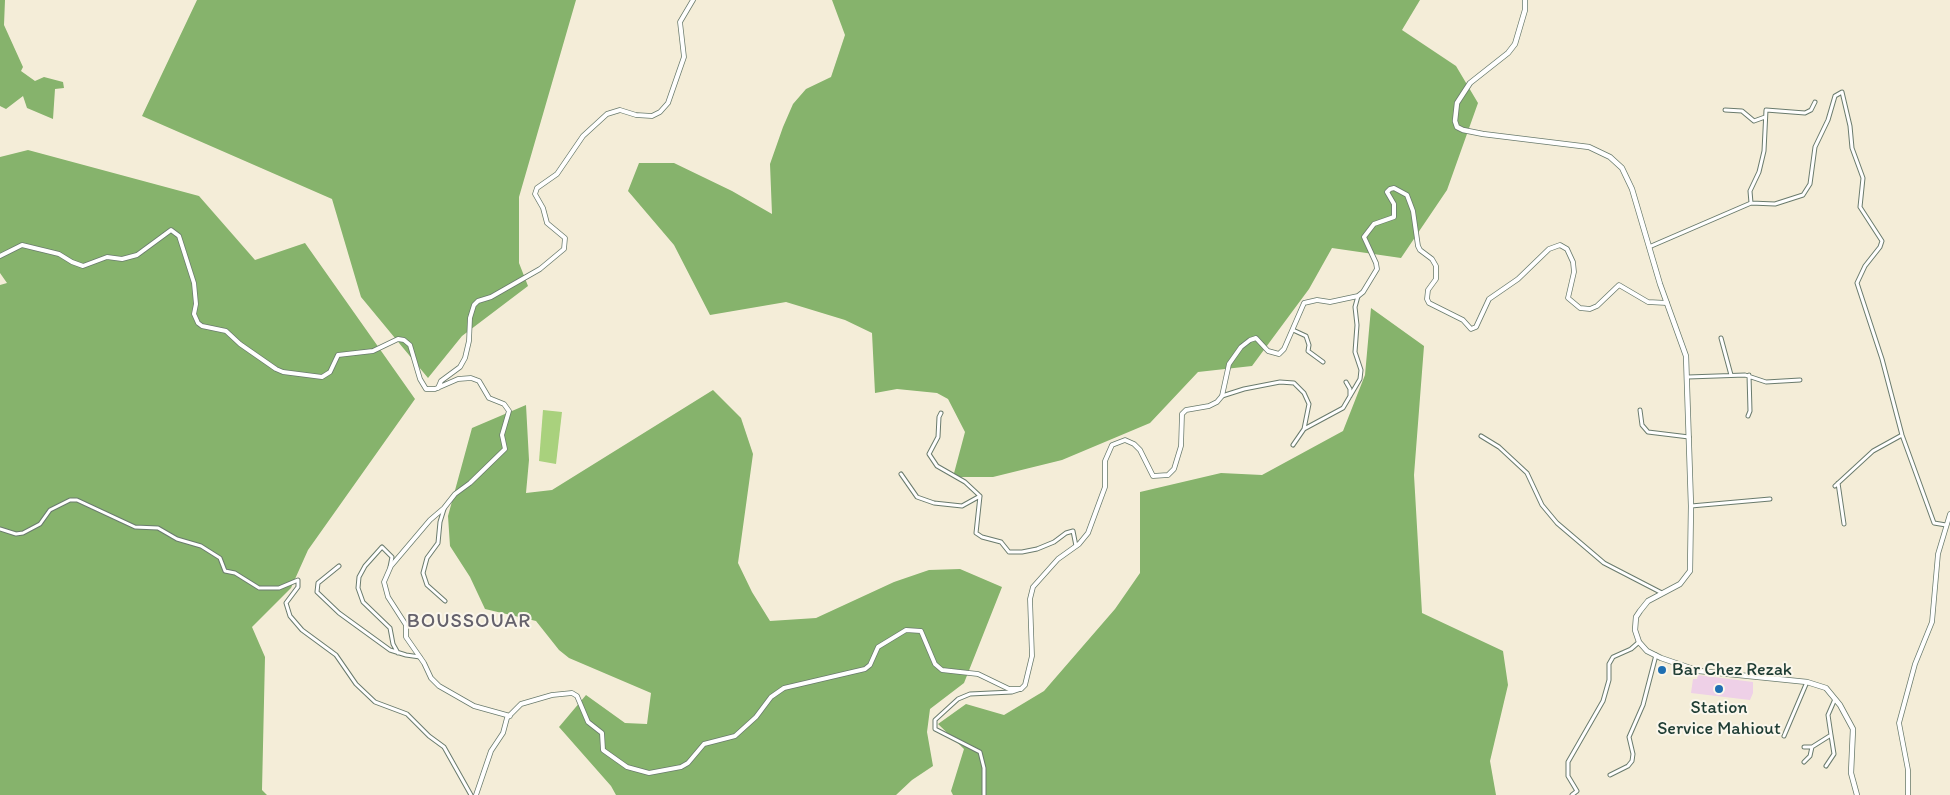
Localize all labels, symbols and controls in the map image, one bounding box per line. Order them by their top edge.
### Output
district label: BOUSSOUAR [406,610,532,634]
place label: Bar Chez Rezak [1672,659,1792,681]
marker: Bar Chez Rezak [1656,664,1668,676]
marker: Station Service Mahiout [1713,683,1725,695]
place label: Station Service Mahiout [1657,697,1781,740]

